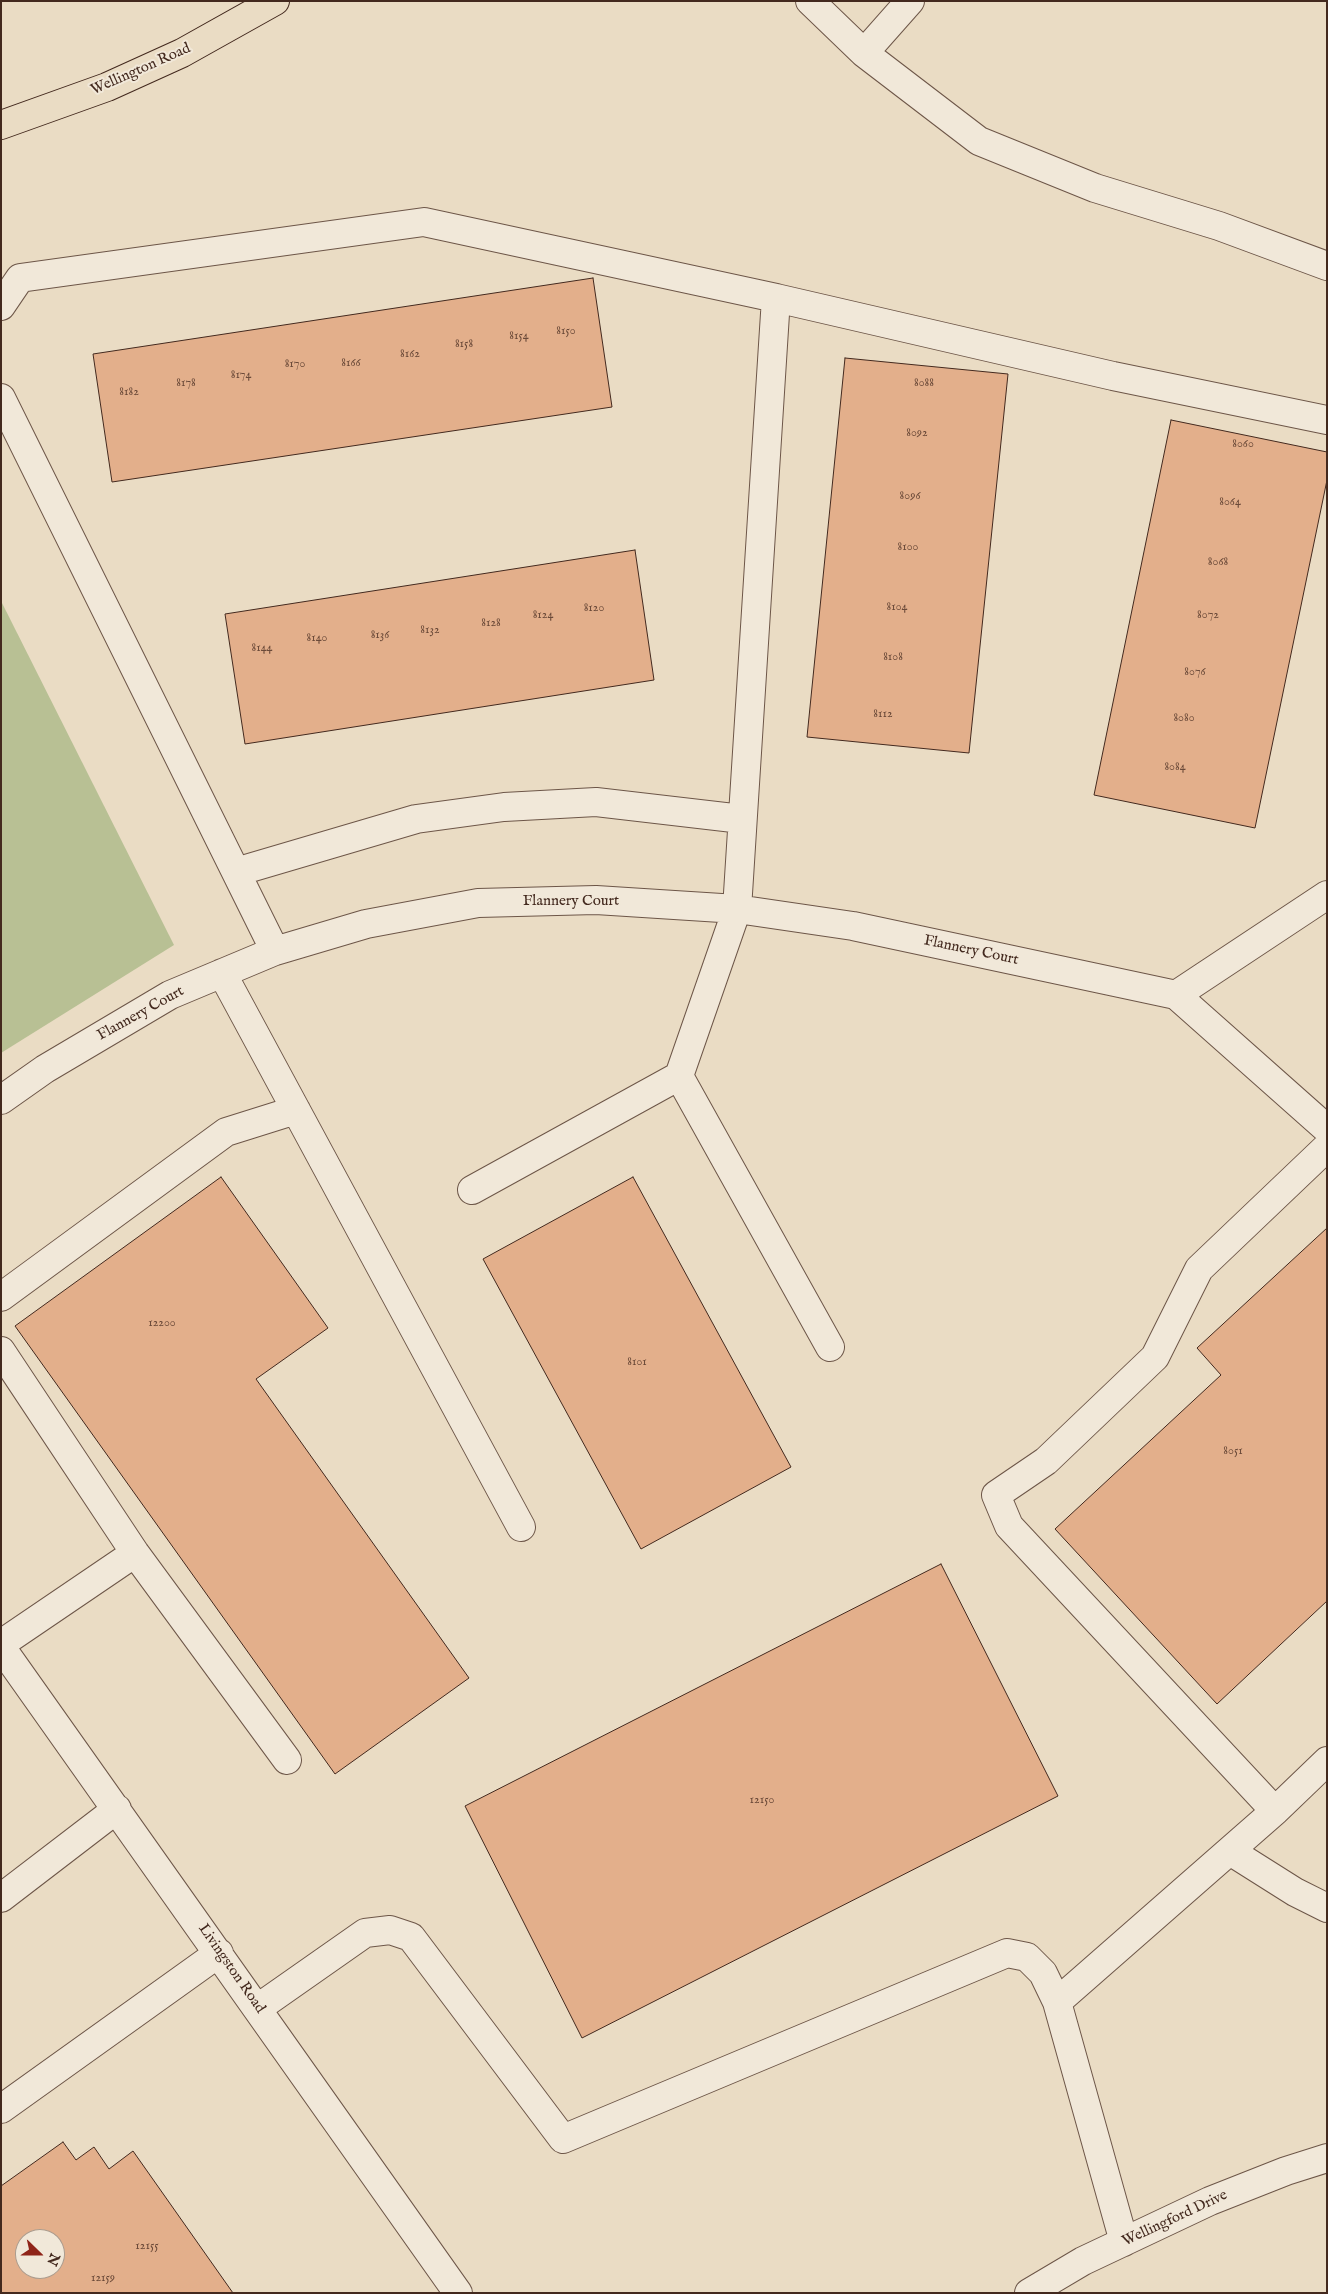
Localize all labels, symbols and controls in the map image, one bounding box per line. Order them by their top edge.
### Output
street label: Wellington Road [88,40,194,100]
house number: 8150 [556,325,576,339]
house number: 8154 [509,330,529,344]
house number: 8158 [455,338,473,352]
house number: 8162 [400,348,420,362]
house number: 8166 [341,357,361,371]
house number: 8170 [285,358,305,372]
house number: 8174 [231,369,251,383]
house number: 8178 [176,377,196,391]
house number: 8088 [914,377,934,391]
house number: 8182 [119,386,139,400]
house number: 8092 [906,427,928,441]
house number: 8060 [1232,438,1254,452]
house number: 8096 [900,490,920,504]
house number: 8064 [1219,496,1241,510]
house number: 8100 [898,541,918,555]
house number: 8068 [1208,556,1228,570]
house number: 8104 [887,601,907,615]
house number: 8120 [584,602,604,616]
house number: 8124 [533,609,553,623]
house number: 8072 [1197,609,1219,623]
house number: 8128 [481,617,501,631]
house number: 8132 [420,624,440,638]
house number: 8136 [371,629,389,643]
house number: 8140 [307,632,327,646]
house number: 8144 [252,642,272,656]
house number: 8108 [883,651,903,665]
house number: 8076 [1184,666,1206,680]
house number: 8112 [873,708,893,722]
house number: 8080 [1173,712,1195,726]
house number: 8084 [1164,761,1186,775]
street label: Flannery Court [523,893,619,911]
street label: Flannery Court [922,932,1020,970]
street label: Flannery Court [95,983,187,1045]
house number: 12200 [148,1317,176,1331]
house number: 8101 [627,1356,647,1370]
house number: 8051 [1223,1445,1243,1459]
house number: 12150 [750,1794,774,1808]
street label: Livingston Road [194,1921,268,2017]
street label: Wellingford Drive [1120,2187,1230,2251]
north arrow [15,2229,65,2279]
house number: 12155 [135,2240,159,2254]
text: N [42,2250,64,2268]
house number: 12159 [91,2272,115,2286]

